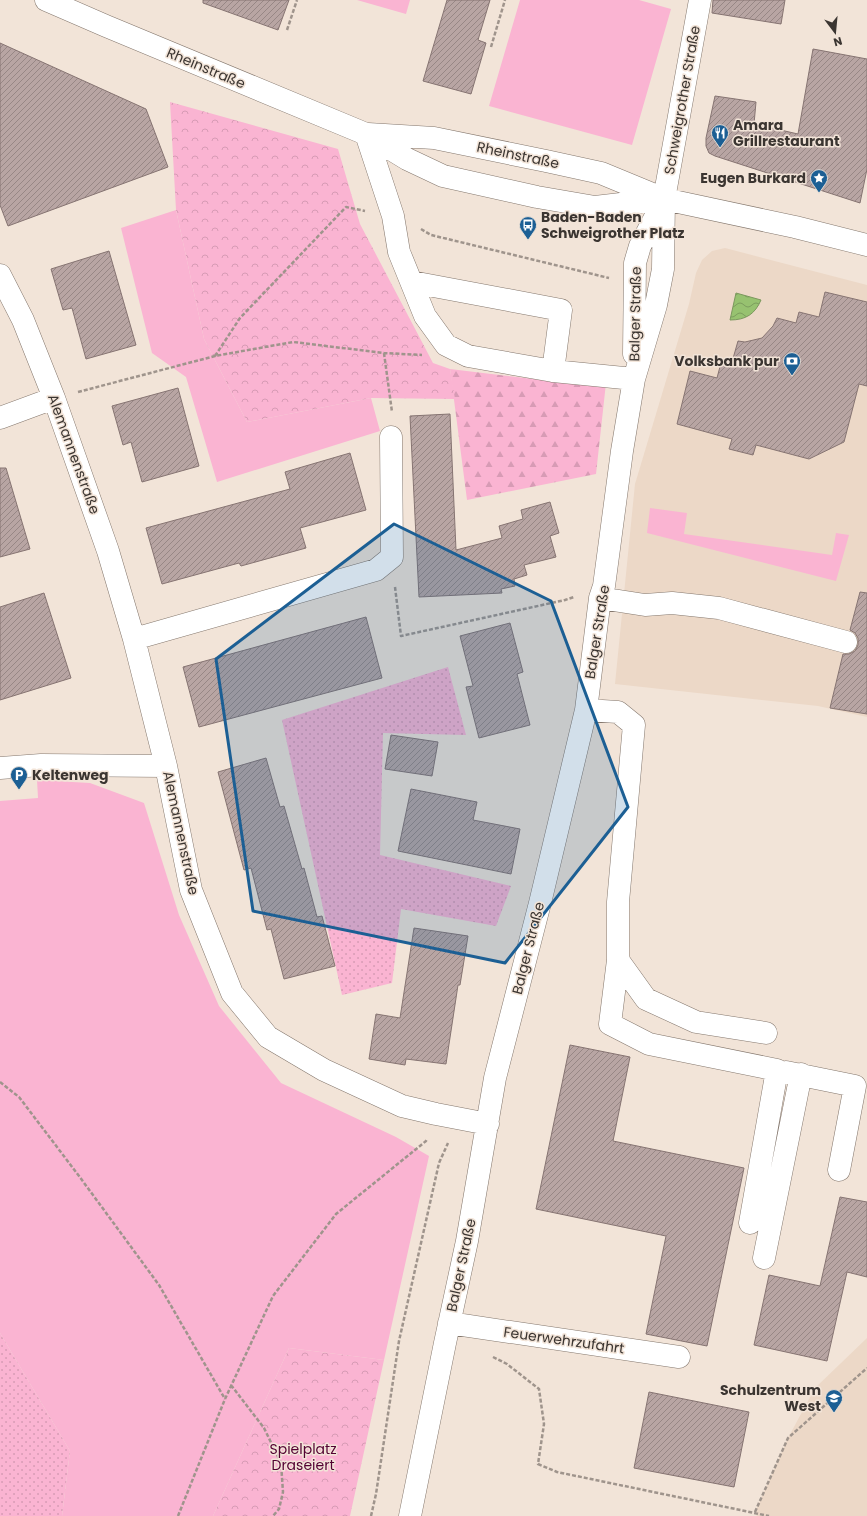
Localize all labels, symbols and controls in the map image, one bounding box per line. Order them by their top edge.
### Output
north arrow [815,12,855,52]
street label: Schweigrother Straße [659,24,705,176]
text: N [832,33,844,50]
street label: Rheinstraße [163,42,249,94]
place label: Amara Grillrestaurant [733,115,840,151]
restaurant icon: Amara Grillrestaurant [710,123,730,148]
street label: Rheinstraße [475,136,561,174]
place label: Eugen Burkard [700,168,806,188]
place icon: Eugen Burkard [809,168,829,193]
place label: Baden-Baden Schweigrother Platz [541,207,685,243]
bus stop icon: Baden-Baden Schweigrother Platz [518,215,538,240]
street label: Balger Straße [624,266,646,362]
place label: Volksbank pur [674,351,779,371]
bank icon: Volksbank pur [782,351,802,376]
street label: Alemannenstraße [43,391,105,517]
street label: Balger Straße [580,583,614,680]
parking icon: Keltenweg [9,765,29,790]
place label: Keltenweg [32,765,109,785]
street label: Alemannenstraße [158,769,204,897]
street label: Balger Straße [507,899,549,996]
street label: Balger Straße [441,1216,481,1313]
street label: Feuerwehrzufahrt [502,1322,626,1358]
place label: Schulzentrum West [720,1380,821,1416]
school or university icon: Schulzentrum West [824,1388,844,1413]
park label: Spielplatz Draseiert [269,1439,337,1475]

